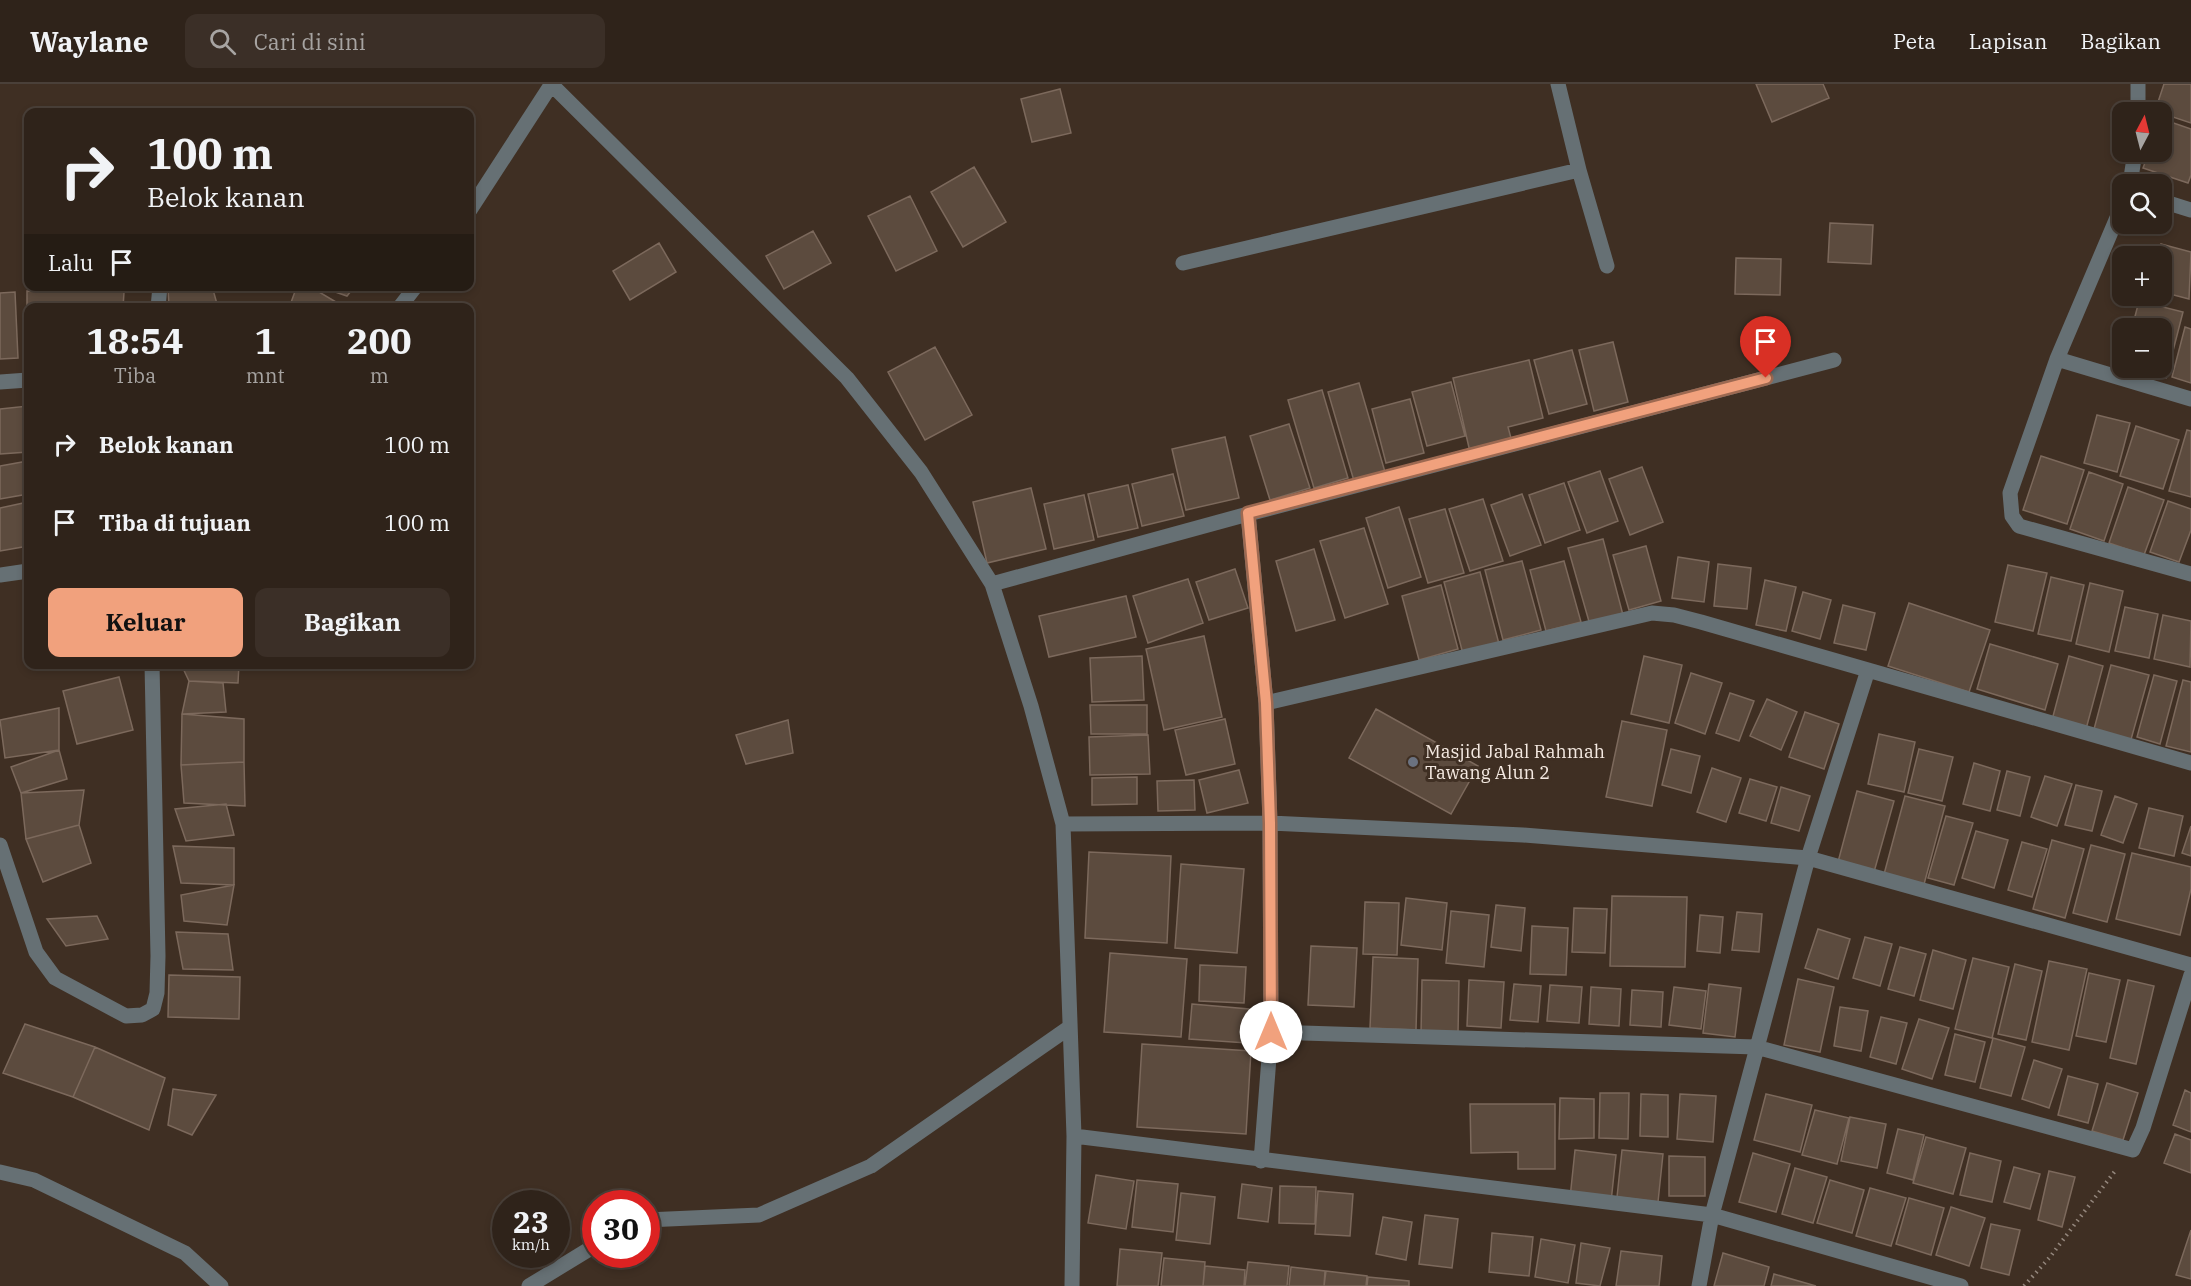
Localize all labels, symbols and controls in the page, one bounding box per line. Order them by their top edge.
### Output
search box [185,14,605,68]
text: Waylane [30,23,149,60]
icon: search [206,25,239,58]
text: Cari di sini [254,27,366,56]
text: Peta [1893,27,1936,55]
text: Lapisan [1969,27,2047,55]
text: Bagikan [2080,27,2161,55]
north arrow [2112,102,2172,162]
map controls [2112,102,2172,378]
text: 100 m [147,126,273,181]
icon: right [48,132,126,210]
button: search [2112,174,2172,234]
text: Belok kanan [147,179,305,214]
icon: arrive [105,246,138,279]
button: + [2112,246,2172,306]
text: Lalu [48,248,93,277]
pin [1740,316,1791,378]
text: 18:54 [86,317,184,364]
text: 1 [254,317,276,364]
text: 200 [347,317,412,364]
button: − [2112,318,2172,378]
icon: arrive [1749,325,1782,358]
text: Tiba [114,362,156,389]
text: mnt [246,362,285,389]
text: m [370,362,389,389]
icon: right [48,428,81,461]
text: Belok kanan [99,430,234,459]
text: 100 m [384,430,450,459]
icon: arrive [48,506,81,539]
text: Tiba di tujuan [99,508,251,537]
text: 100 m [384,508,450,537]
button: Keluar [48,588,243,657]
button: Bagikan [255,588,450,657]
place label: Masjid Jabal Rahmah Tawang Alun 2 [1425,740,1605,784]
marker: Masjid Jabal Rahmah Tawang Alun 2 [1406,755,1420,769]
position arrow [1239,1000,1303,1064]
speed limit sign: 30 [582,1190,660,1268]
text: 23 [513,1202,549,1241]
text: km/h [512,1235,550,1254]

